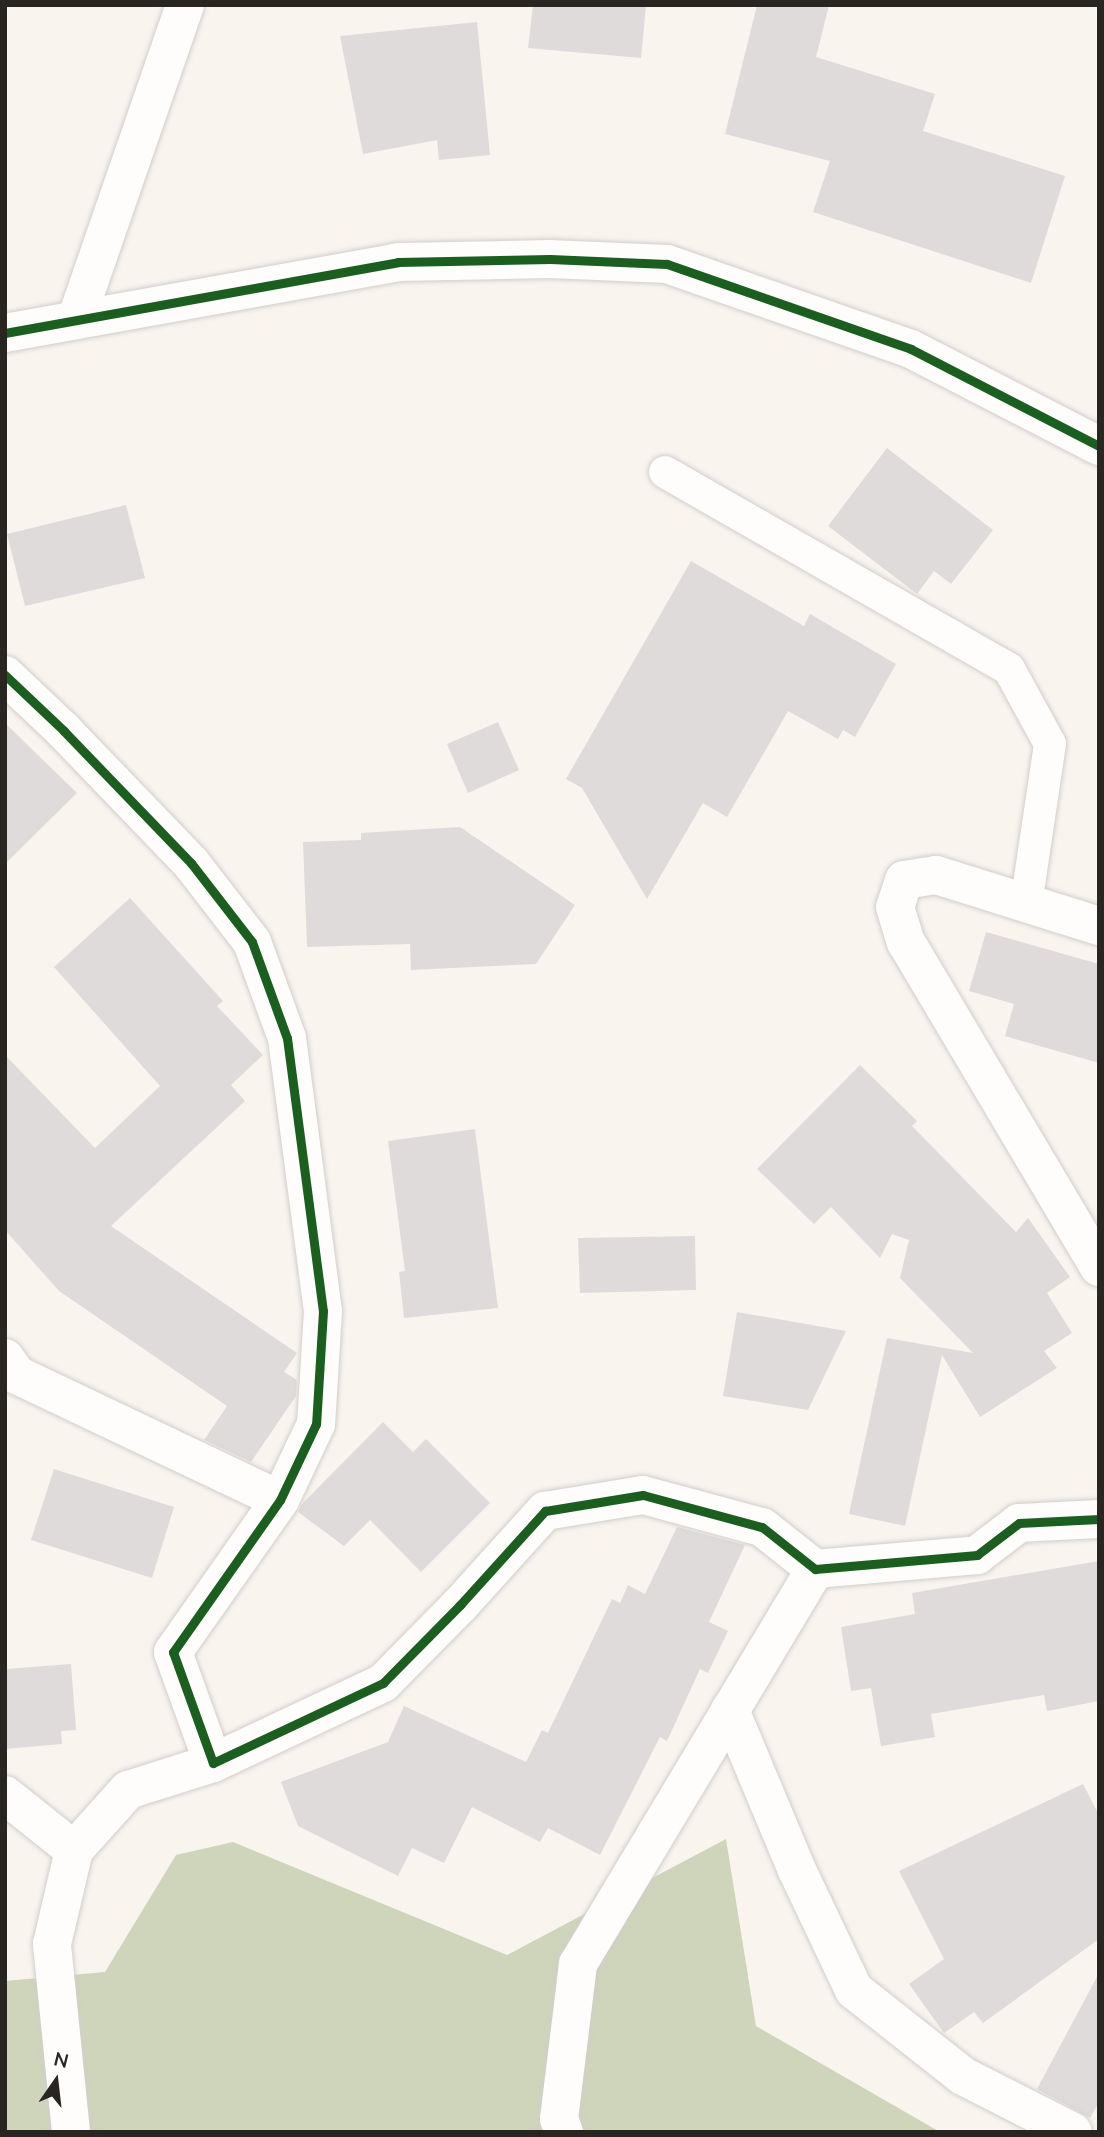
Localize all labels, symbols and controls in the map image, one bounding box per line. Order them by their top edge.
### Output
north arrow [21,2046,91,2116]
text: N [51,2046,71,2075]

